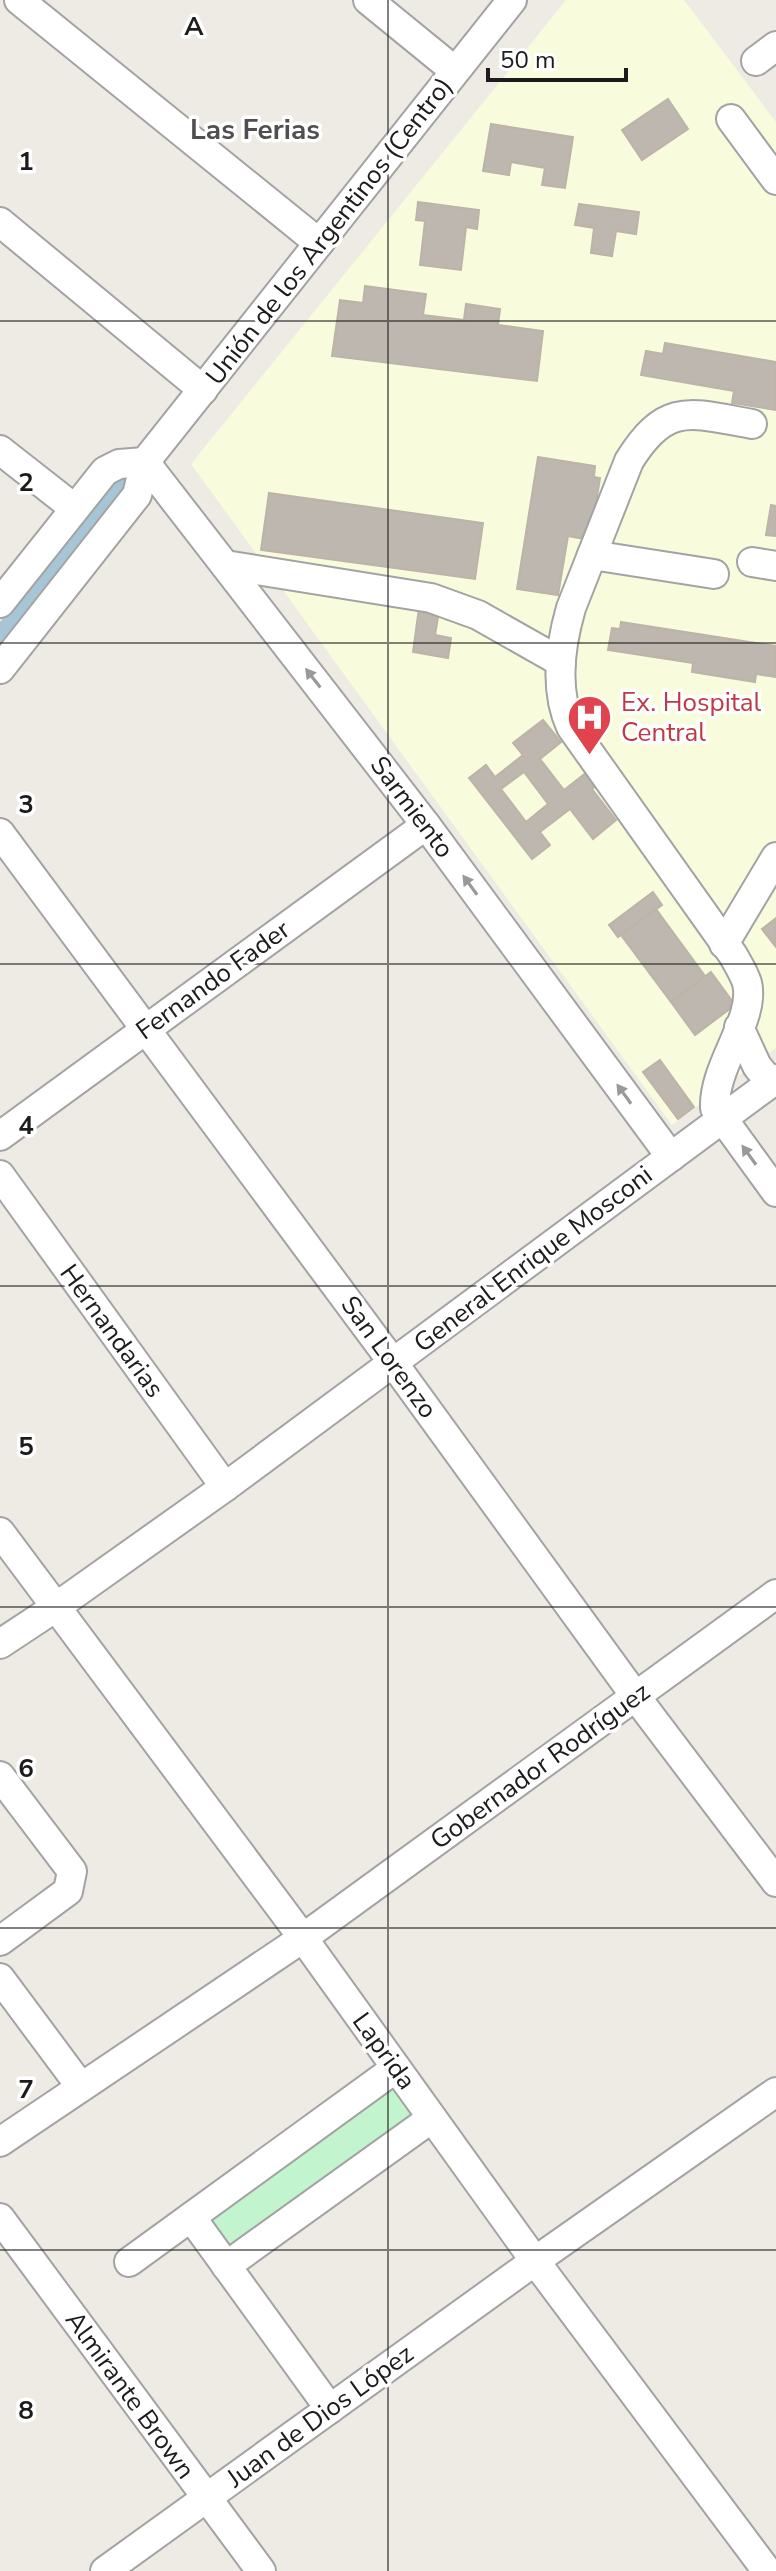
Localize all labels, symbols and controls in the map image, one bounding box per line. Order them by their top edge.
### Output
text: A [184,9,204,44]
scale bar [488,32,626,82]
text: 50 m [500,44,556,76]
street label: Unión de los Argentinos (Centro) [198,70,460,392]
district label: Las Ferias [190,111,320,149]
text: 1 [18,144,34,179]
text: 2 [18,465,34,500]
one-way arrow [305,668,321,688]
place label: Ex. Hospital Central [621,685,762,750]
hospital icon: Ex. Hospital Central [566,693,614,756]
street label: Sarmiento [362,749,462,865]
text: 3 [18,787,34,822]
one-way arrow [463,875,479,895]
street label: Fernando Fader [129,912,298,1048]
one-way arrow [617,1084,633,1105]
text: 4 [18,1108,34,1143]
one-way arrow [742,1145,757,1166]
street label: General Enrique Mosconi [407,1158,659,1360]
street label: Hernandarias [52,1257,172,1405]
street label: San Lorenzo [333,1289,445,1425]
text: 5 [18,1429,34,1464]
street label: Gobernador Rodríguez [423,1674,657,1858]
text: 6 [18,1751,34,1786]
street label: Laprida [344,2005,424,2097]
text: 7 [18,2072,34,2107]
street label: Almirante Brown [57,2304,203,2486]
street label: Juan de Dios López [219,2337,420,2496]
text: 8 [18,2393,34,2428]

